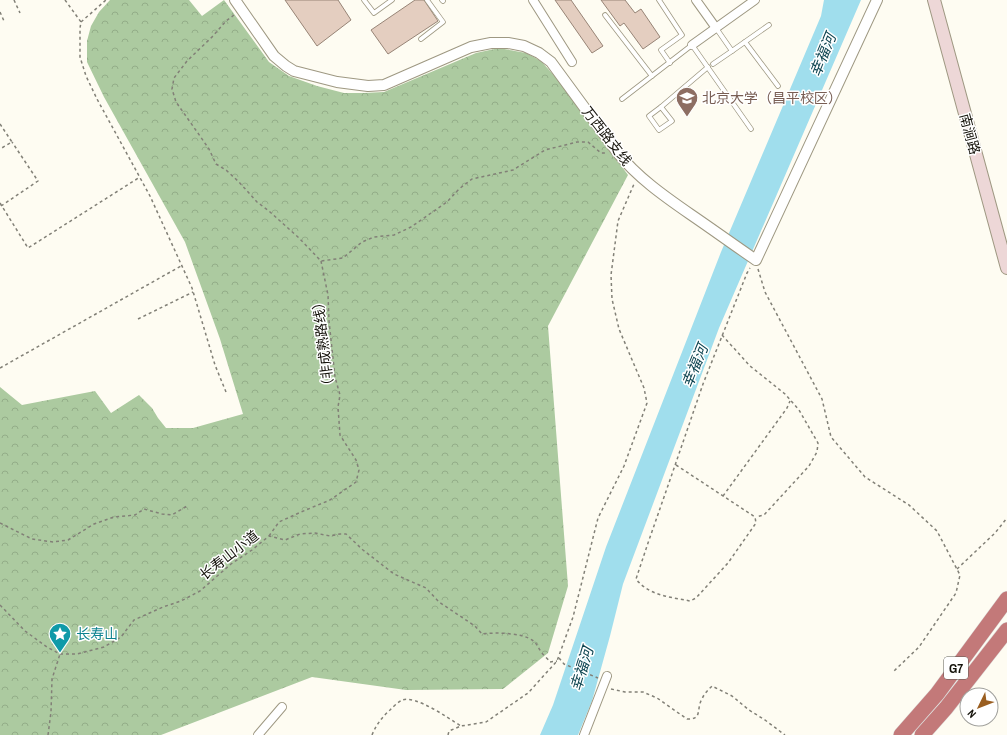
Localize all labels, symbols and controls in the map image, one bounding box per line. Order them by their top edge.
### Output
water label: 幸福河 [804,27,842,80]
school or university icon: 北京大学（昌平校区） [674,85,700,118]
place label: 北京大学（昌平校区） [702,89,842,107]
street label: 万西路支线 [578,103,636,169]
street label: 南涧路 [956,111,984,157]
street label: （非成熟路线） [308,294,338,394]
water label: 幸福河 [676,338,714,391]
street label: 长寿山小道 [196,526,262,584]
place icon: 长寿山 [47,621,73,654]
place label: 长寿山 [76,625,118,643]
water label: 幸福河 [565,641,599,693]
road number: G7 [944,657,968,679]
north arrow [959,687,999,727]
text: N [964,707,979,721]

